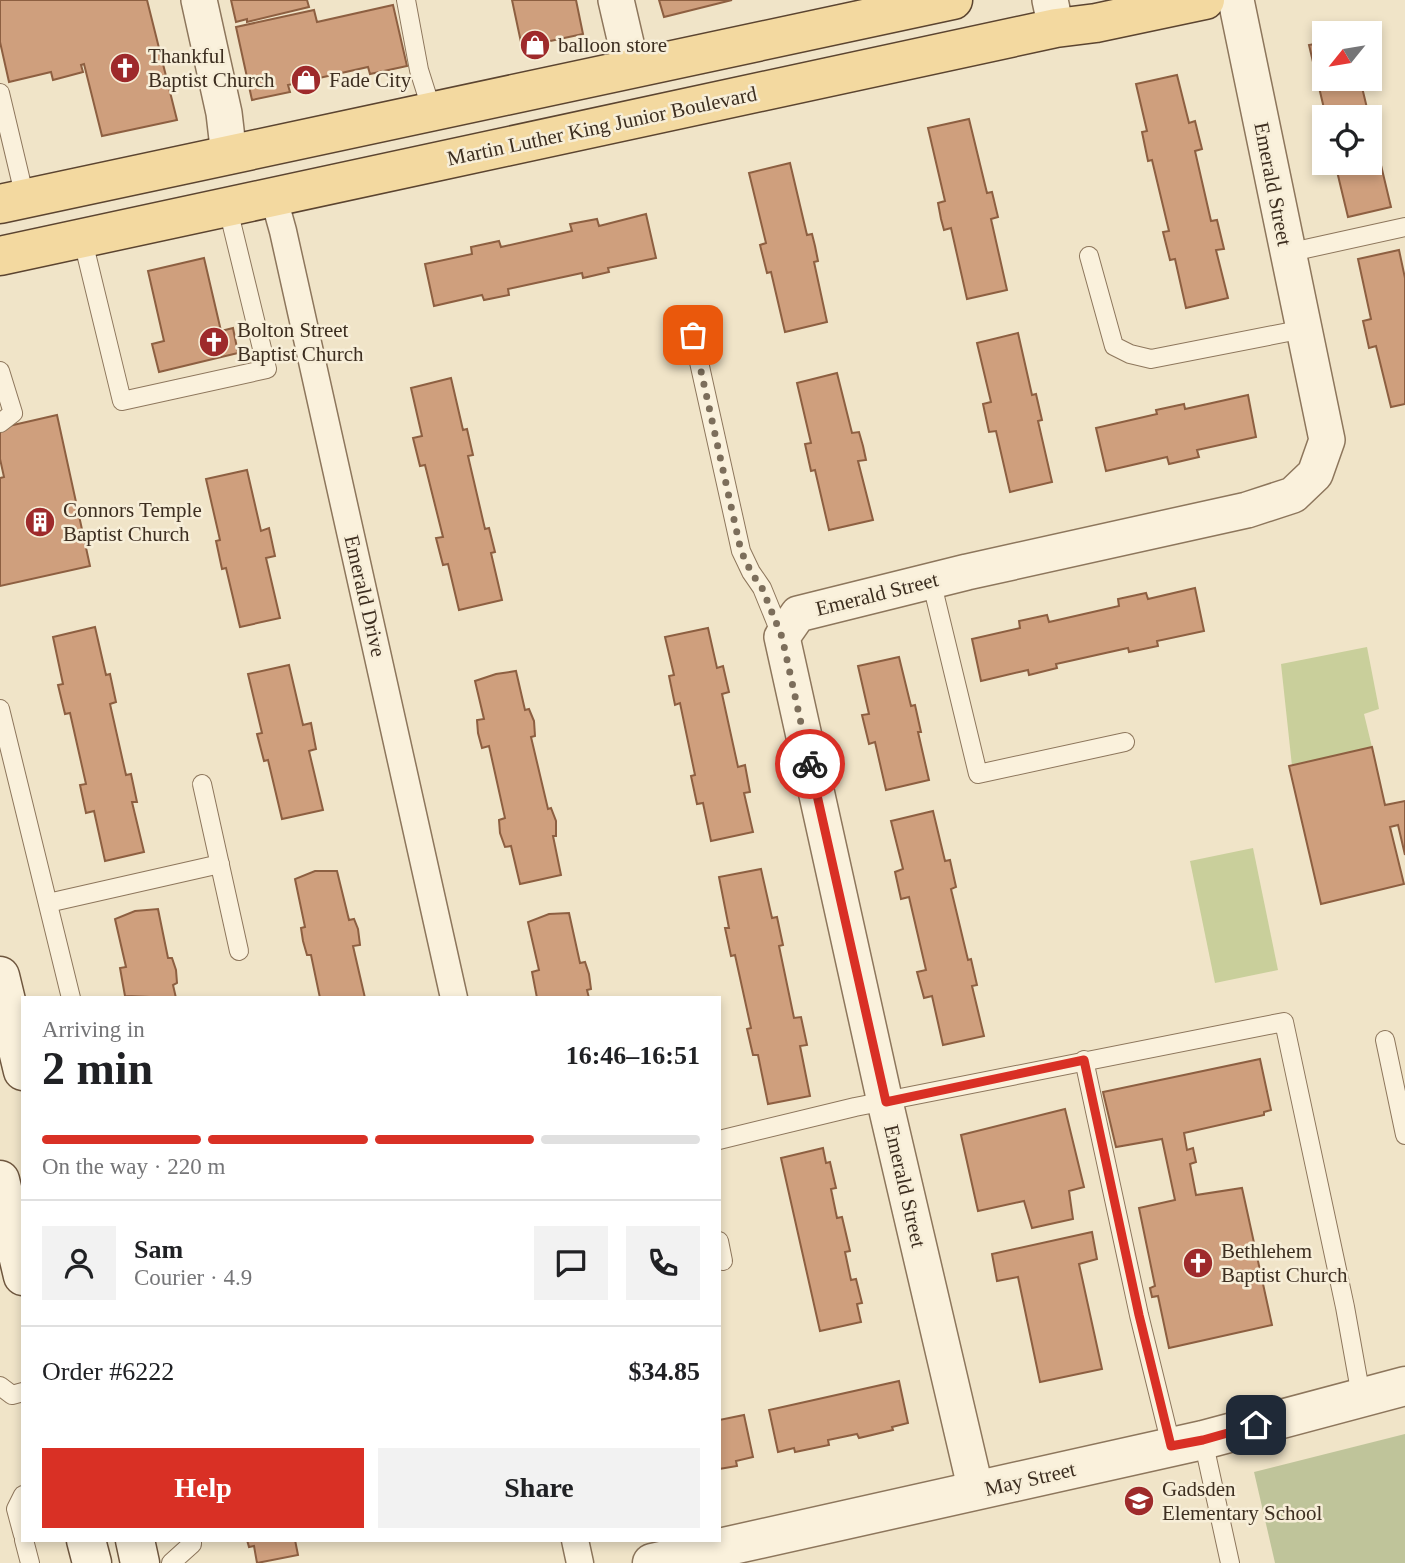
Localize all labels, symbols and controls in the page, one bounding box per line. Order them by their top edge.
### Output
north arrow [1312,21,1382,91]
map controls [1312,21,1382,175]
shop icon: balloon store [518,28,552,62]
place label: balloon store [558,33,667,57]
place label: Thankful Baptist Church [148,44,275,92]
church icon: Thankful Baptist Church [108,51,142,85]
shop icon: Fade City [289,63,323,97]
place label: Fade City [329,68,412,92]
street label: Martin Luther King Junior Boulevard [445,81,760,171]
button: locate [1312,105,1382,175]
street label: Emerald Street [1249,120,1297,248]
pin [663,305,723,365]
icon: bag [674,316,712,354]
place label: Bolton Street Baptist Church [237,318,364,366]
church icon: Bolton Street Baptist Church [197,325,231,359]
place label: Connors Temple Baptist Church [63,498,202,546]
building icon: Connors Temple Baptist Church [23,505,57,539]
street label: Emerald Drive [339,533,391,659]
street label: Emerald Street [813,567,941,621]
courier [775,729,845,799]
icon: bike [791,745,829,783]
text: Arriving in [42,1017,145,1042]
text: 16:46–16:51 [566,1041,700,1070]
text: 2 min [42,1043,153,1094]
street label: Emerald Street [879,1122,931,1250]
text: On the way · 220 m [42,1154,225,1179]
button: person [42,1226,116,1300]
button: chat [534,1226,608,1300]
button: phone [626,1226,700,1300]
text: Sam [134,1235,183,1264]
place label: Bethlehem Baptist Church [1221,1239,1348,1287]
church icon: Bethlehem Baptist Church [1181,1246,1215,1280]
text: Courier · 4.9 [134,1265,252,1290]
text: Order #6222 [42,1357,174,1386]
text: $34.85 [629,1357,700,1386]
pin [1226,1395,1286,1455]
icon: home [1237,1406,1275,1444]
button: Help [42,1448,364,1528]
button: Share [378,1448,700,1528]
street label: May Street [982,1457,1078,1501]
place label: Gadsden Elementary School [1162,1477,1323,1525]
school or university icon: Gadsden Elementary School [1122,1484,1156,1518]

